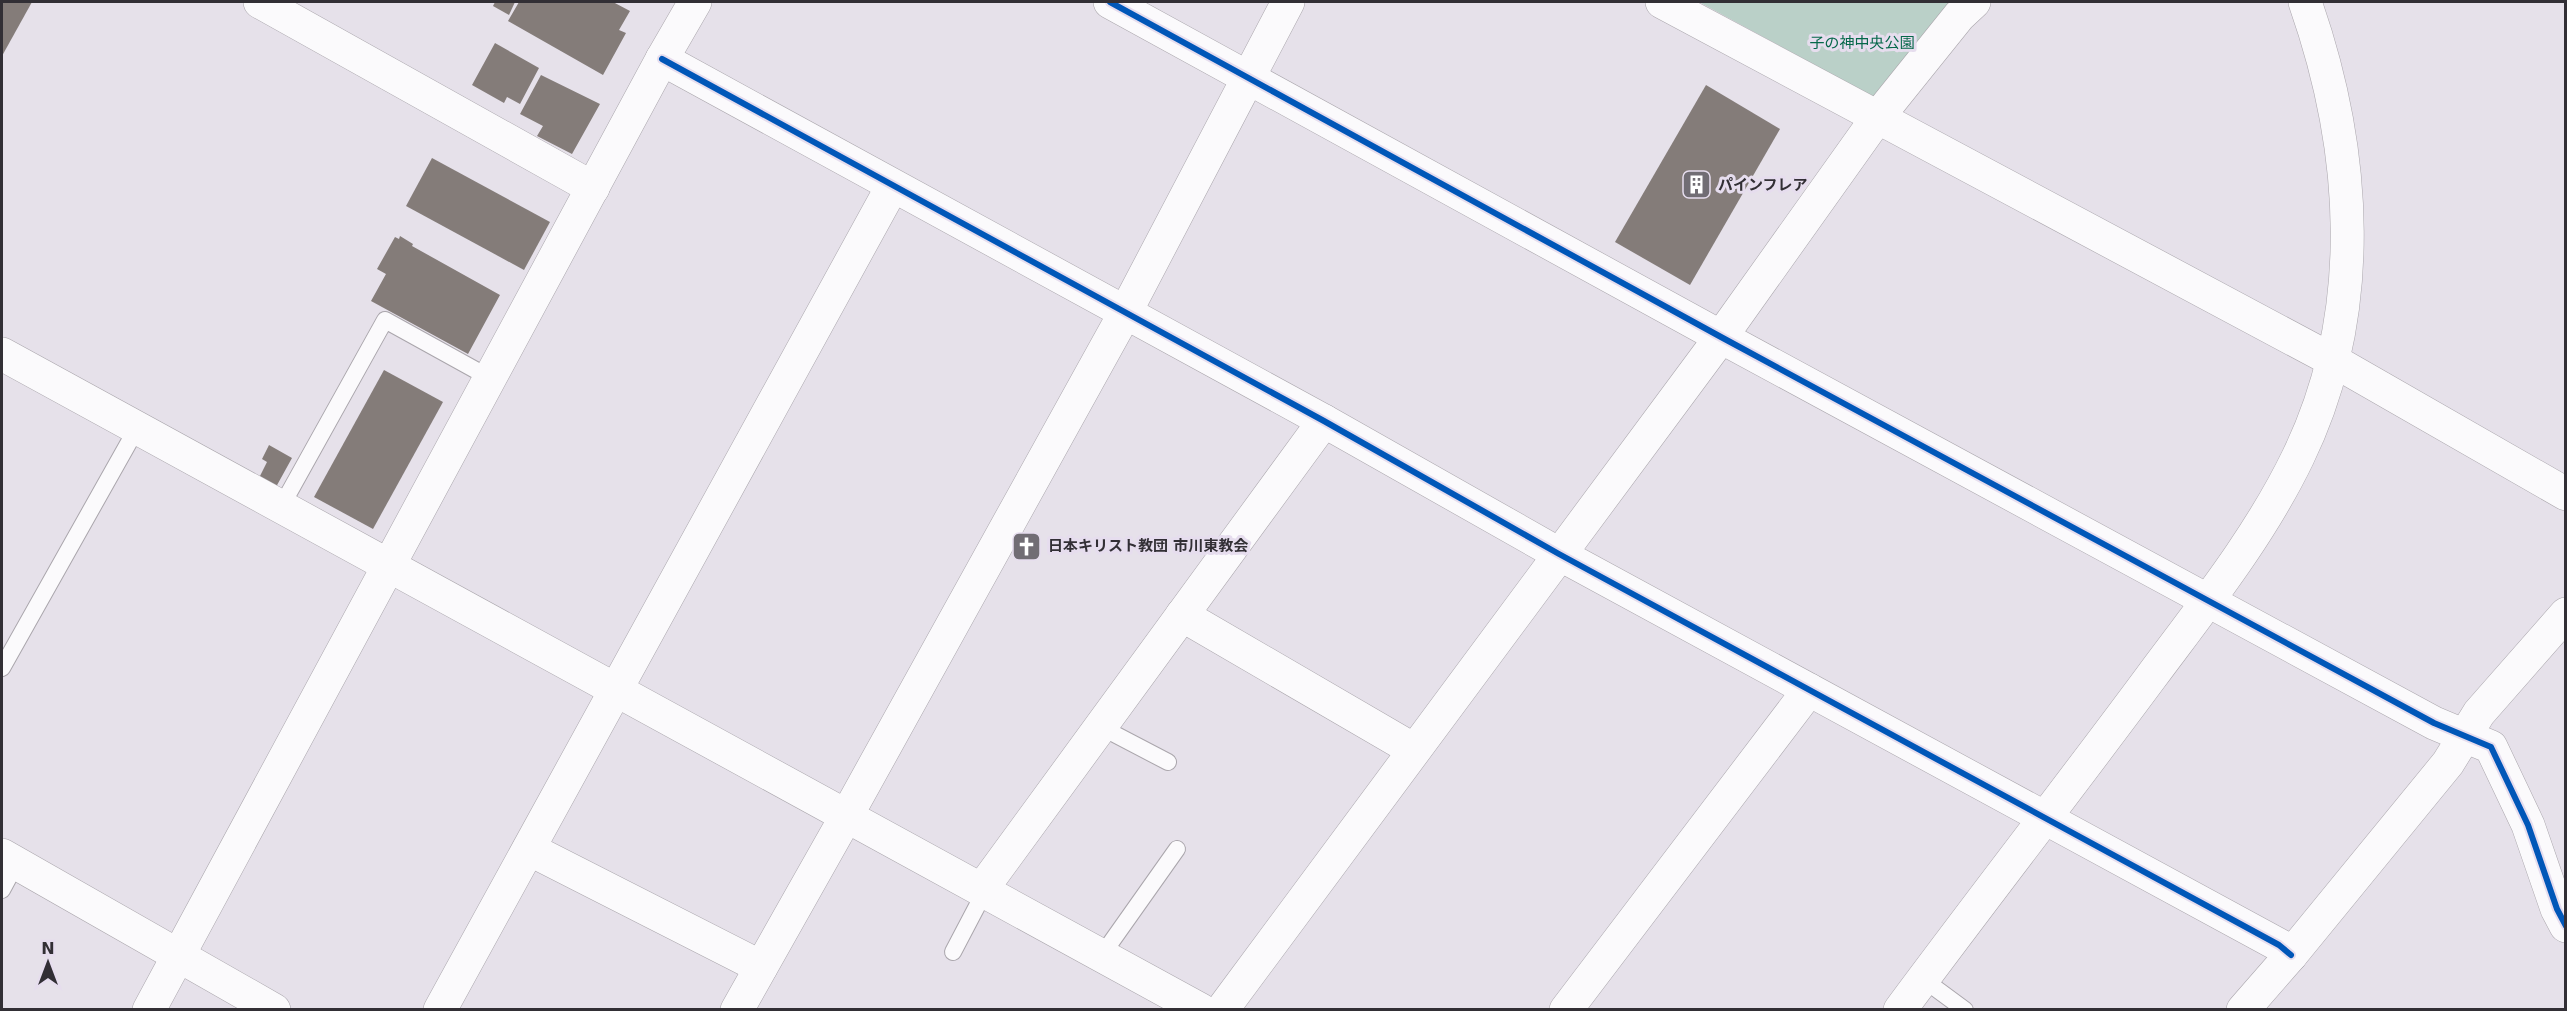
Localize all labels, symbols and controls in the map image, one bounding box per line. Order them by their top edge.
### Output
park label: 子の神中央公園 [1809,34,1915,52]
building icon: パインフレア [1681,169,1713,201]
place label: パインフレア [1718,176,1808,194]
church icon: 日本キリスト教団 市川東教会 [1011,530,1043,562]
place label: 日本キリスト教団 市川東教会 [1048,537,1248,555]
north arrow [18,933,78,993]
text: N [41,939,55,958]

